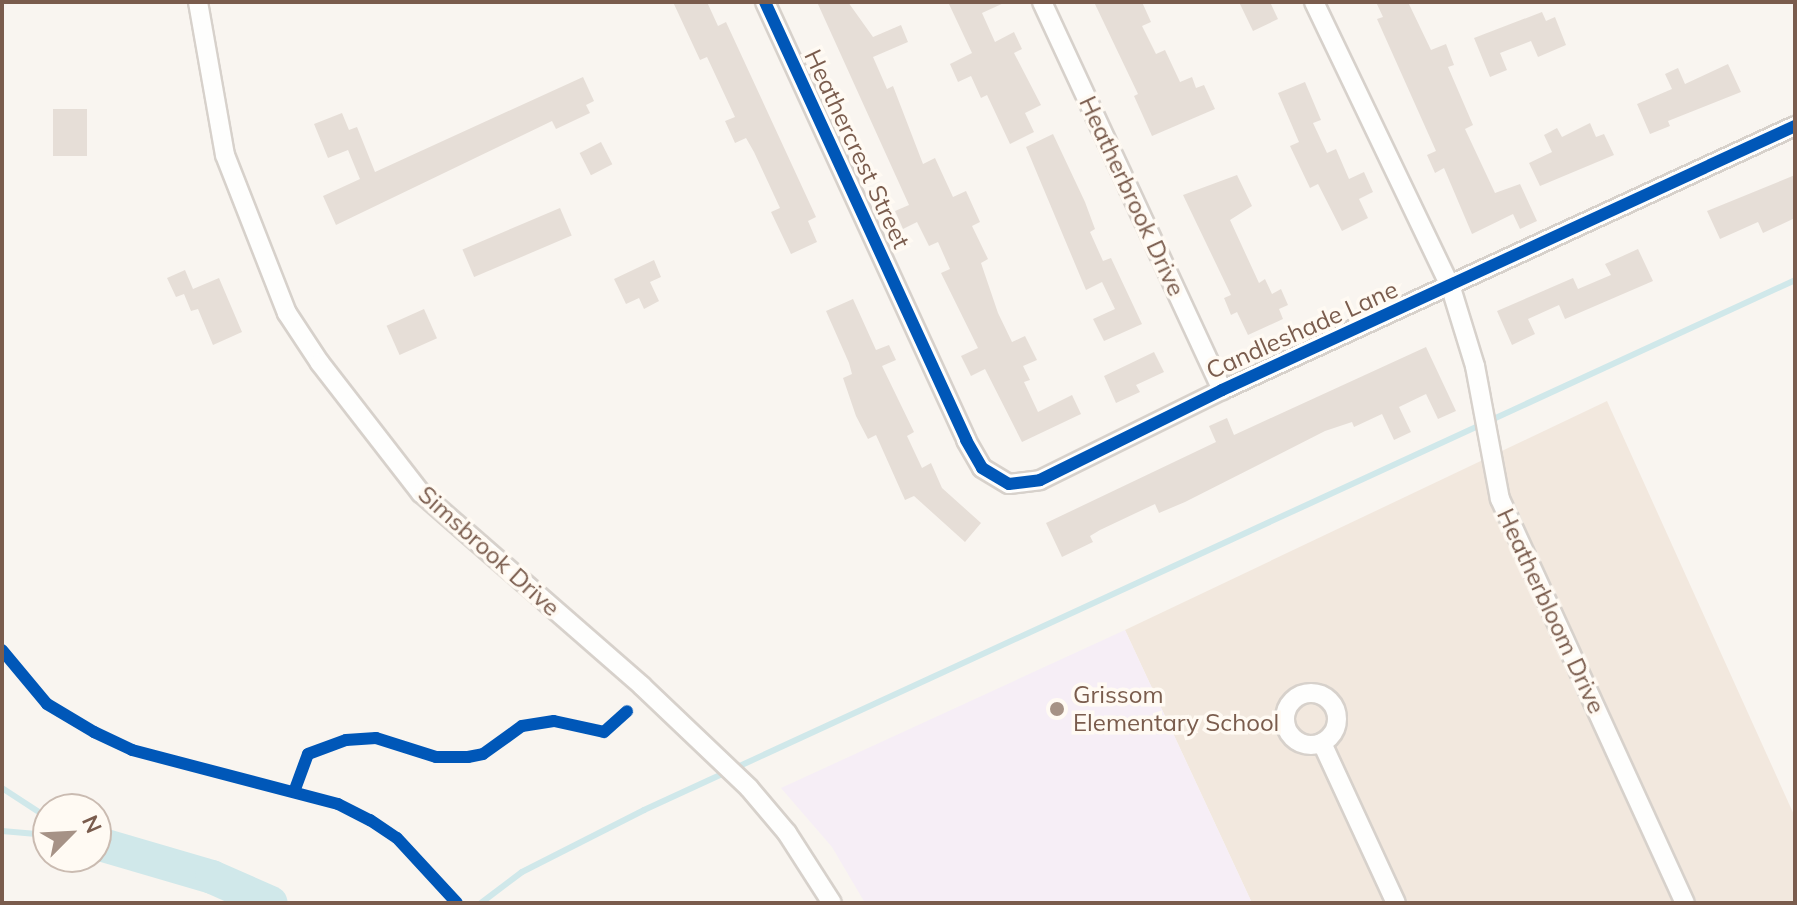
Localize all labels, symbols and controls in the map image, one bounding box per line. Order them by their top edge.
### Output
street label: Heathercrest Street [798,45,916,253]
street label: Heatherbrook Drive [1073,92,1191,300]
street label: Candleshade Lane [1202,275,1402,385]
street label: Simsbrook Drive [412,480,566,622]
street label: Heatherbloom Drive [1491,504,1611,718]
place label: Grissom Elementary School [1073,681,1279,737]
marker: Grissom Elementary School [1048,700,1066,718]
north arrow [32,793,112,873]
text: N [76,811,108,837]

